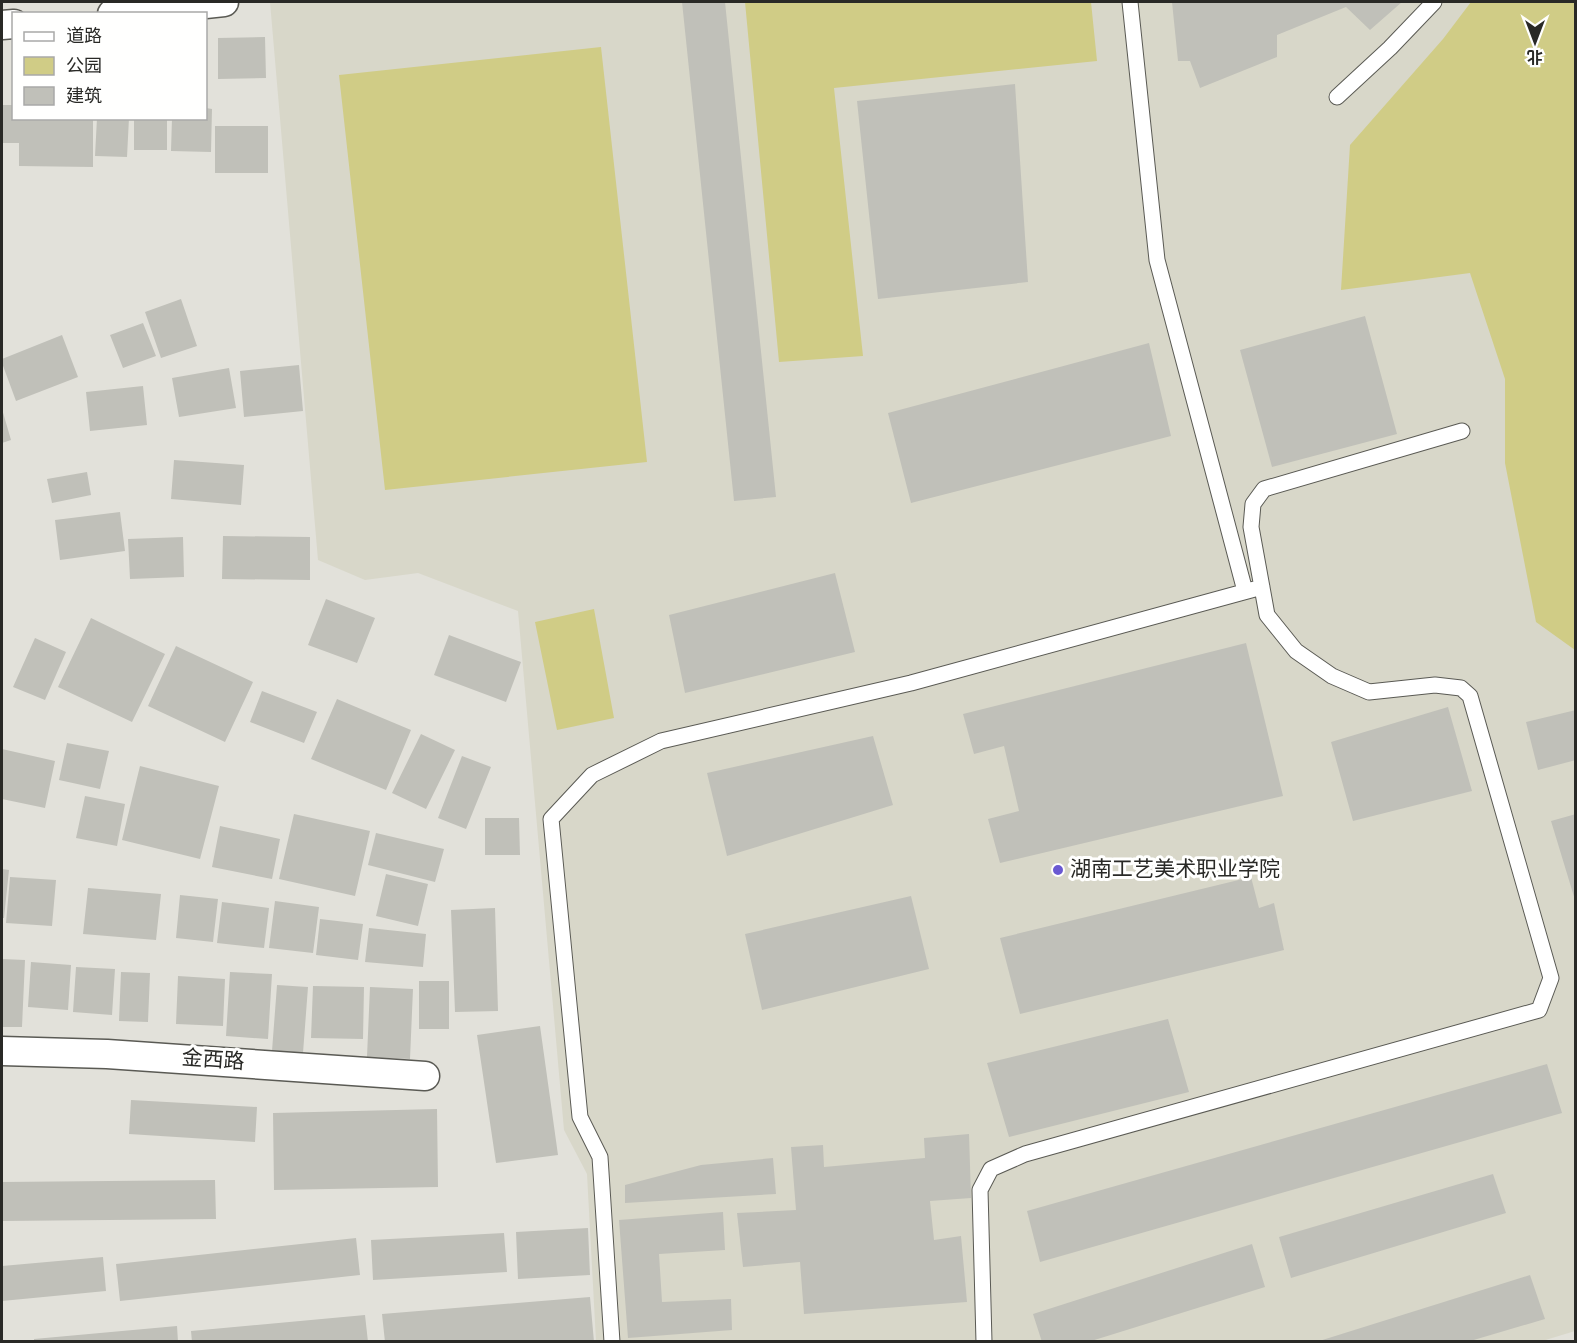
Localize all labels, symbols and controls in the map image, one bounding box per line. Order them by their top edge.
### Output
legend [12,12,207,120]
north arrow [1505,12,1565,72]
text: 道路 [66,26,102,49]
text: 北 [1527,45,1543,65]
text: 公园 [66,56,102,79]
text: 建筑 [66,86,102,109]
place label: 湖南工艺美术职业学院 [1070,857,1280,884]
marker: 湖南工艺美术职业学院 [1051,863,1065,877]
street label: 金西路 [181,1045,245,1077]

